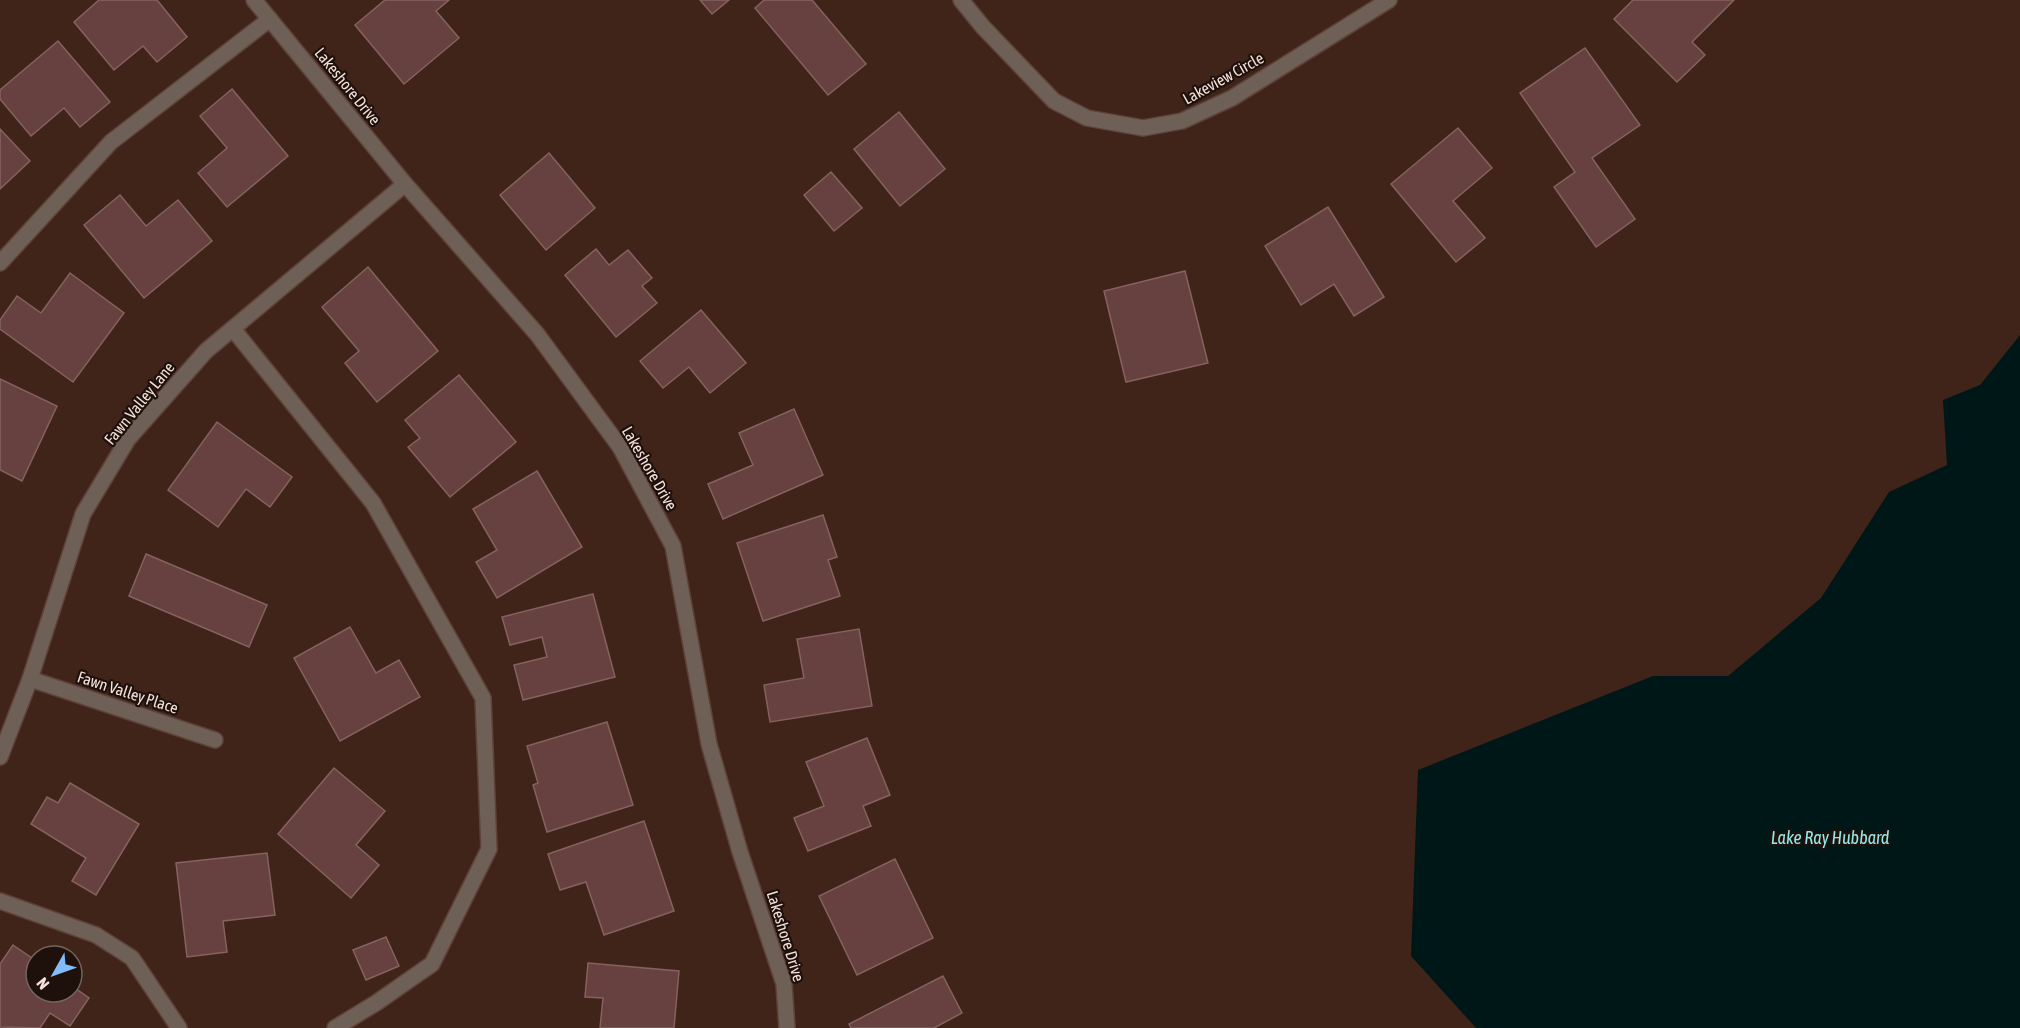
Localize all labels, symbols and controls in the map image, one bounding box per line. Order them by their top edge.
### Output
street label: Lakeshore Drive [311,44,385,128]
street label: Lakeview Circle [1180,48,1266,108]
street label: Fawn Valley Lane [100,358,178,448]
street label: Lakeshore Drive [619,423,681,513]
street label: Fawn Valley Place [75,667,181,718]
water label: Lake Ray Hubbard [1771,827,1890,848]
street label: Lakeshore Drive [764,889,808,983]
north arrow [24,944,84,1004]
text: N [33,974,52,993]

